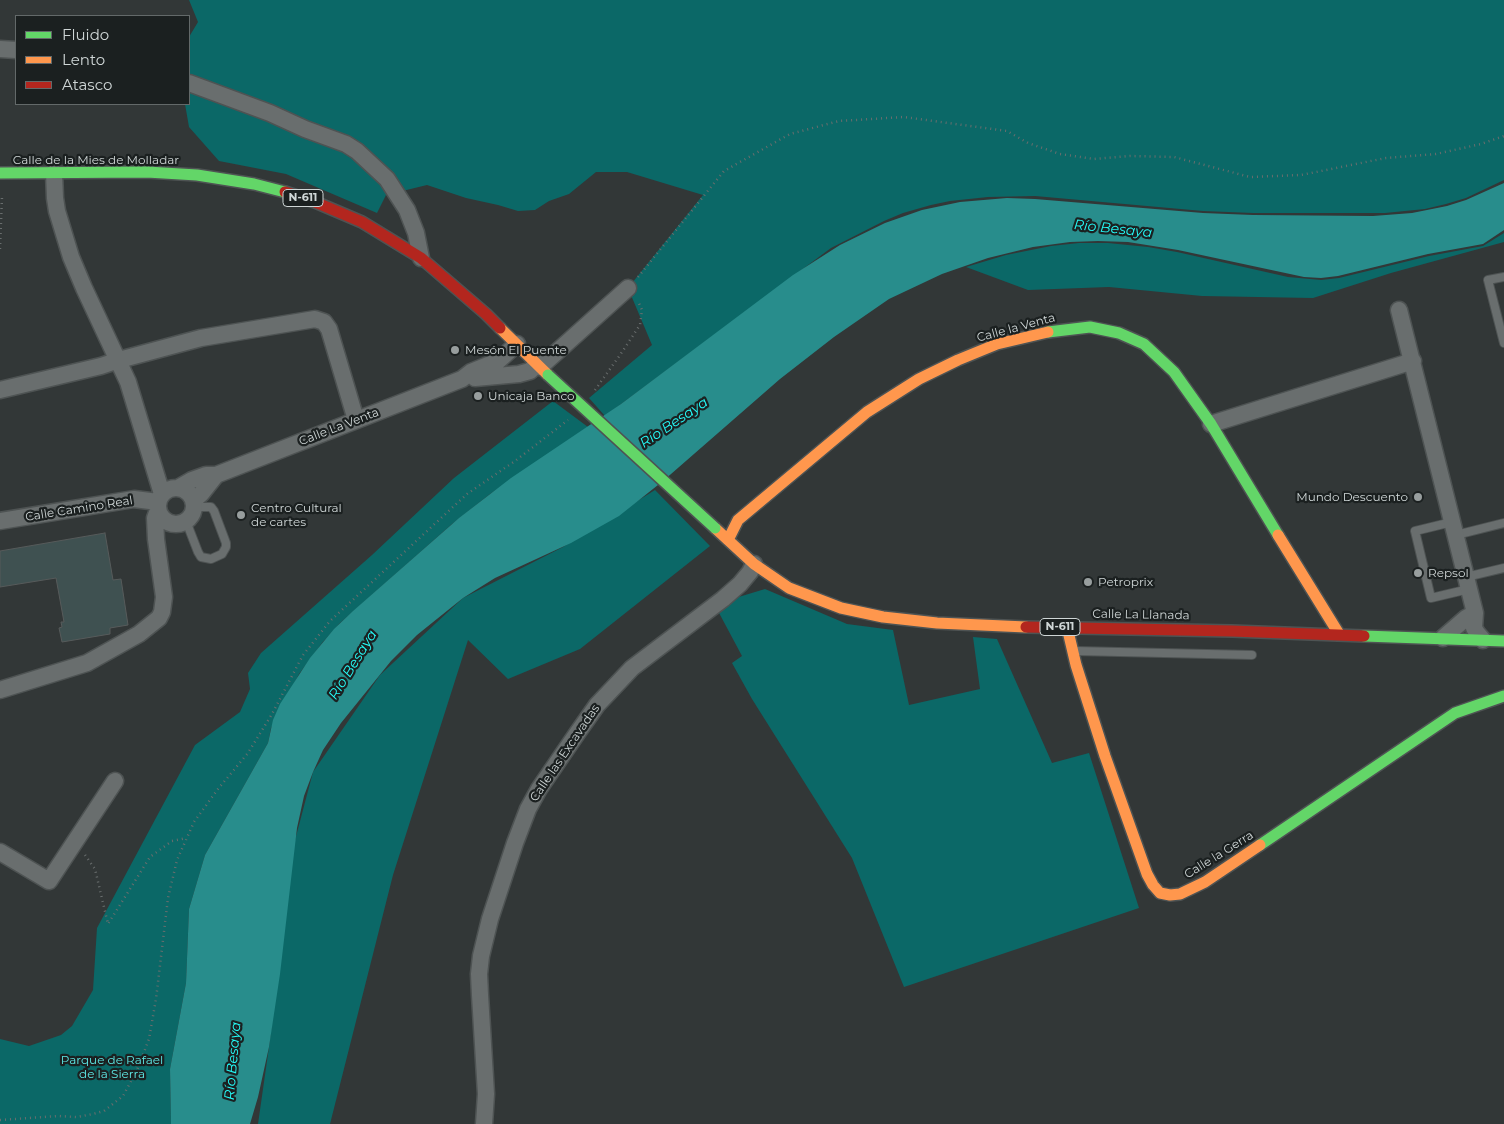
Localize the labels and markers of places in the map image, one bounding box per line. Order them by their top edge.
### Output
place label: Mesón El Puente [465,343,567,357]
marker: Mesón El Puente [449,344,461,356]
place label: Unicaja Banco [488,389,575,403]
marker: Unicaja Banco [472,390,484,402]
place label: Mundo Descuento [1296,490,1408,504]
marker: Mundo Descuento [1412,491,1424,503]
place label: Centro Cultural de cartes [251,501,342,529]
marker: Centro Cultural de cartes [235,509,247,521]
place label: Repsol [1428,566,1469,580]
marker: Repsol [1412,567,1424,579]
place label: Petroprix [1098,575,1153,589]
marker: Petroprix [1082,576,1094,588]

